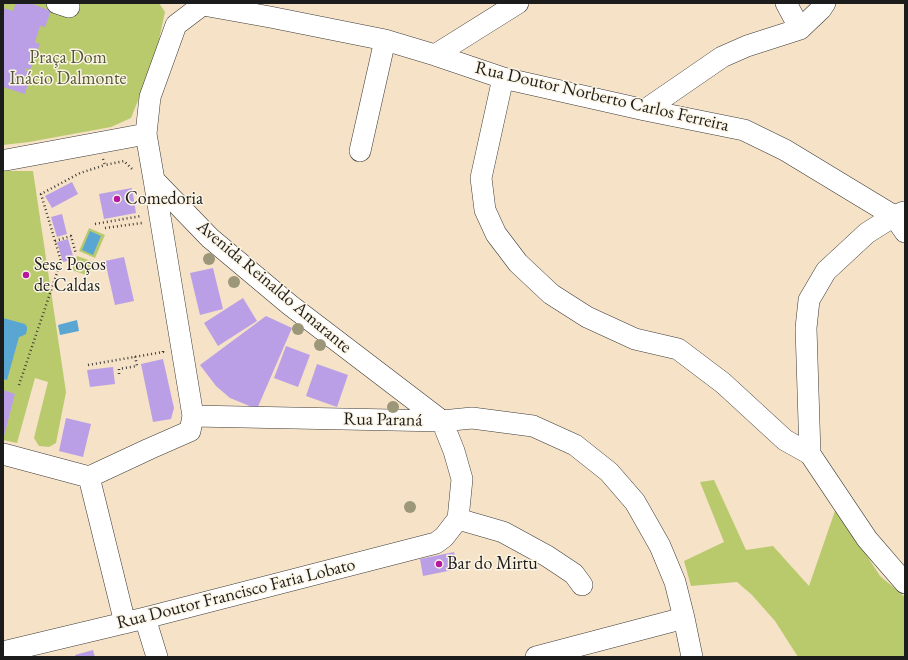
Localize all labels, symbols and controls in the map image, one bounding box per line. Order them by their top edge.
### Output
park label: Praça Dom Inácio Dalmonte [9,47,127,90]
street label: Rua Doutor Norberto Carlos Ferreira [473,57,731,137]
place label: Comedoria [125,188,203,210]
marker: Comedoria [112,194,122,204]
street label: Avenida Reinaldo Amarante [192,216,356,358]
place label: Sesc Poços de Caldas [34,254,106,296]
marker: Sesc Poços de Caldas [21,270,31,280]
street label: Rua Paraná [343,409,423,431]
place label: Bar do Mirtu [447,553,538,575]
street label: Rua Doutor Francisco Faria Lobato [114,554,358,634]
marker: Bar do Mirtu [434,559,444,569]

